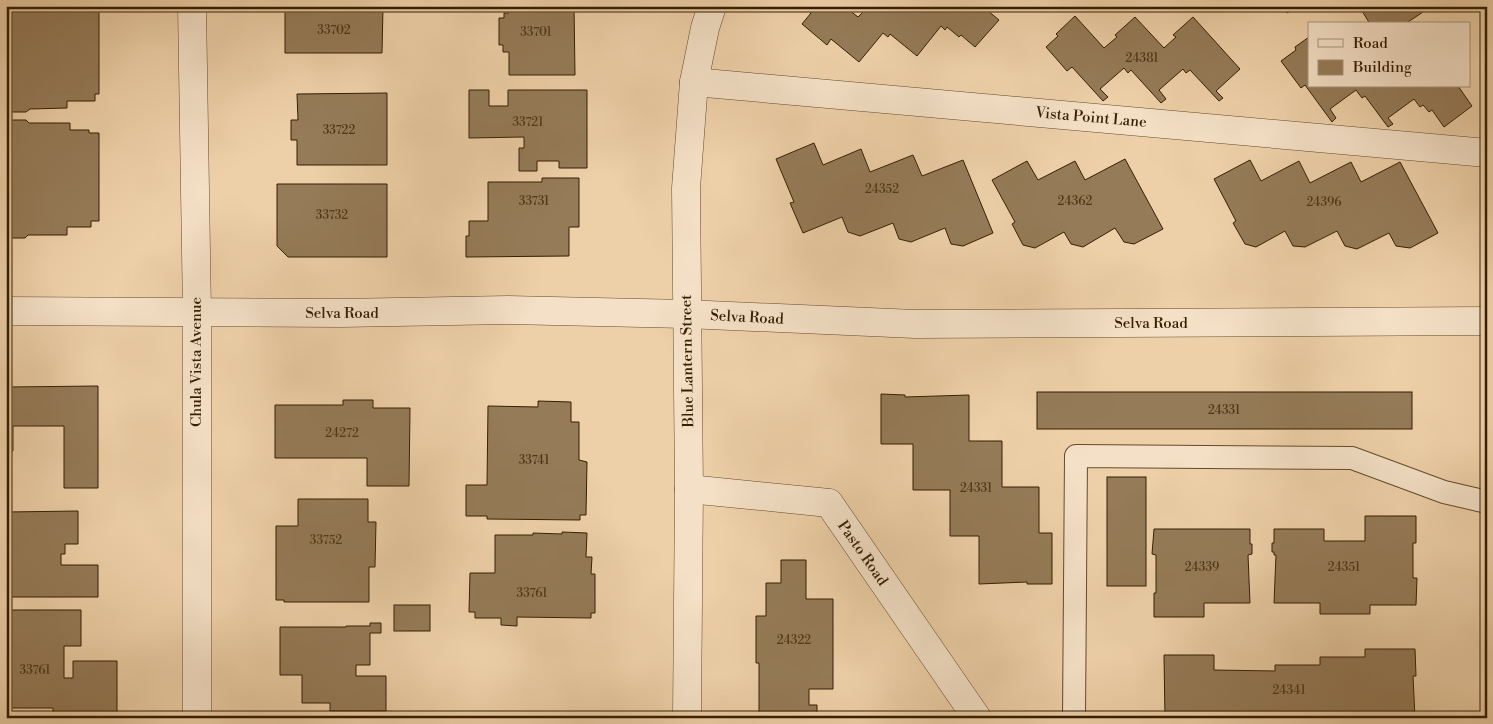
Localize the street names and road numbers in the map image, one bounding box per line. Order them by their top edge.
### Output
street label: Vista Point Lane [1033,103,1147,132]
street label: Blue Lantern Street [677,294,698,429]
street label: Chula Vista Avenue [187,297,206,427]
street label: Selva Road [305,304,379,323]
street label: Selva Road [710,306,785,329]
street label: Selva Road [1114,314,1188,333]
street label: Pasto Road [833,517,892,590]

